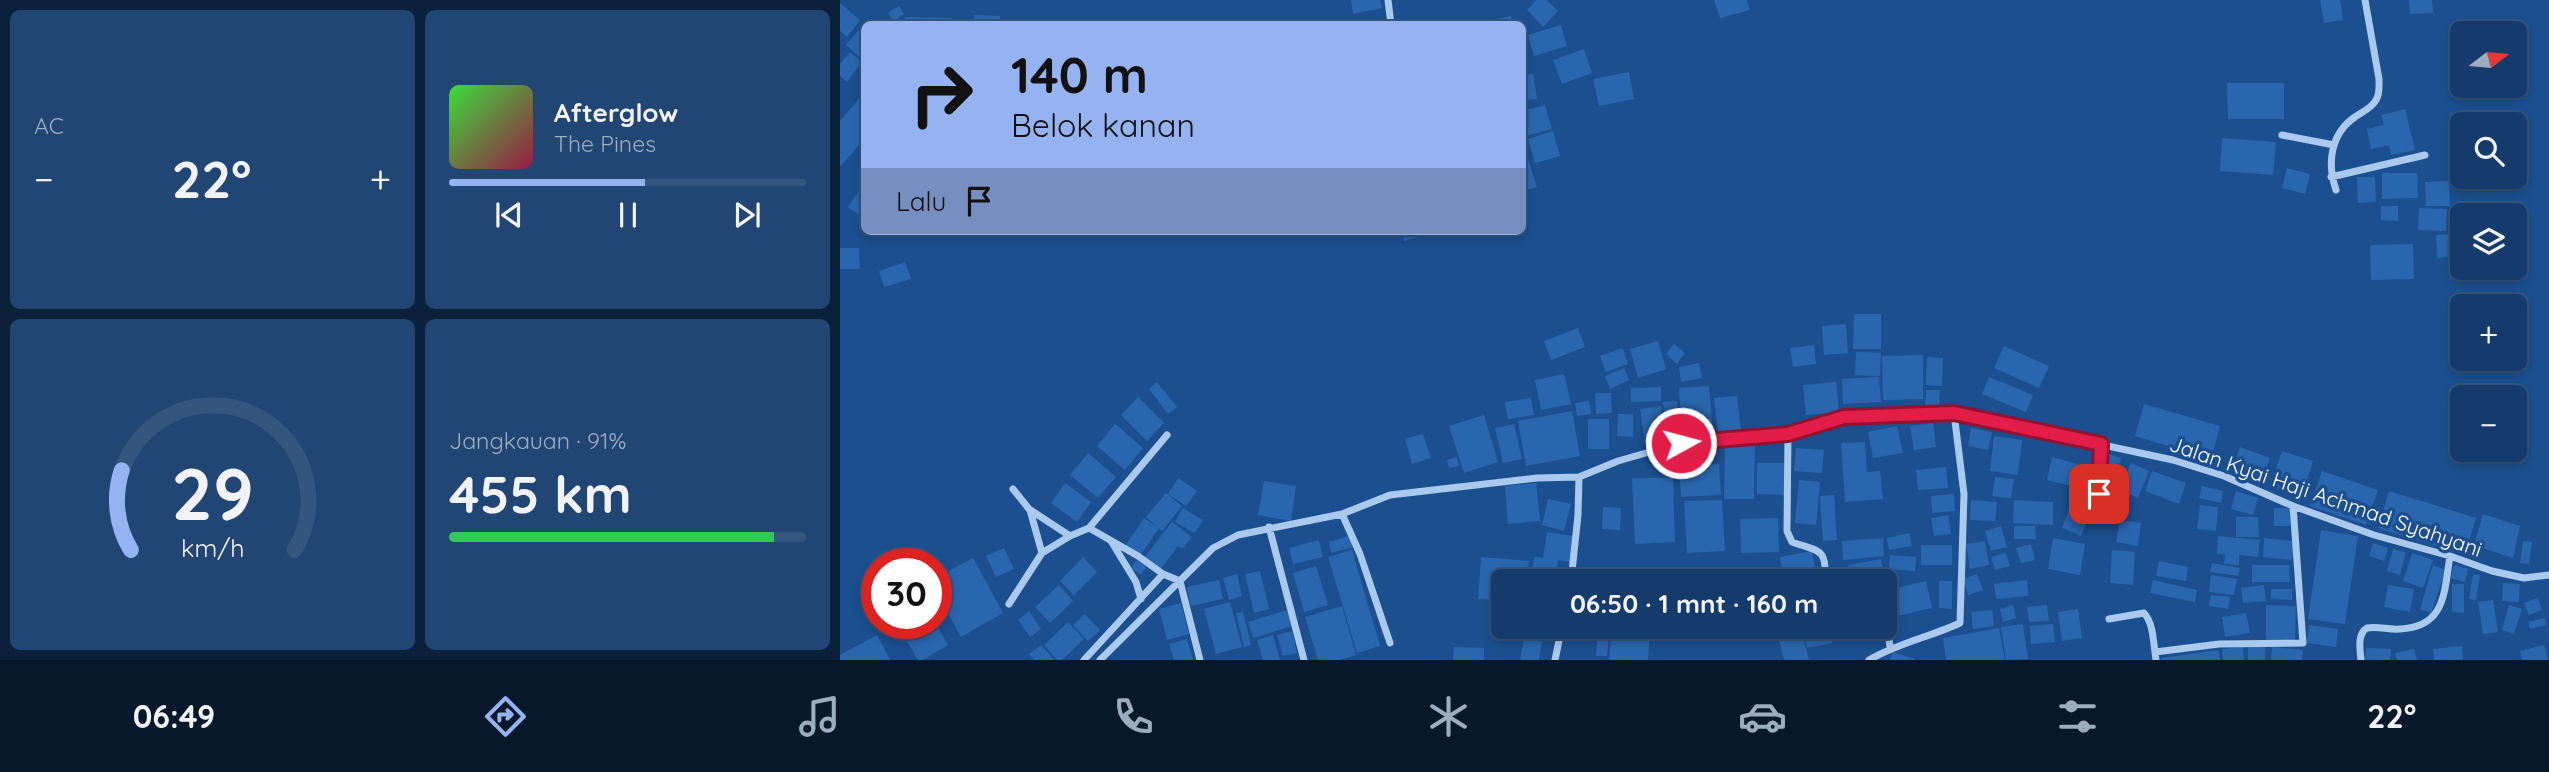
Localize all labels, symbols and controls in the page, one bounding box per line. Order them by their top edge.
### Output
north arrow [2450,21,2527,98]
map controls [2450,21,2527,462]
text: 140 m [1011,44,1148,105]
icon: right [896,49,987,140]
text: Afterglow [554,96,678,129]
text: Belok kanan [1011,105,1195,145]
text: AC [34,111,64,140]
button: search [2450,112,2527,189]
text: The Pines [554,129,656,158]
text: 22° [172,146,251,211]
text: − [34,155,54,203]
text: + [370,155,391,203]
icon: arrive [960,182,998,220]
text: Lalu [896,185,946,218]
icon: previous [490,196,528,234]
icon: pause [609,196,647,234]
icon: next [728,196,766,234]
button: layers [2450,203,2527,280]
button: + [2450,294,2527,371]
button: − [2450,385,2527,462]
position arrow [1644,406,1718,480]
text: Jangkauan · 91% [449,426,626,455]
street label: Jalan Kyai Haji Achmad Syahyani [2166,430,2486,562]
text: 29 [171,448,254,539]
text: 455 km [449,461,632,526]
pin [2069,464,2129,524]
icon: arrive [2080,475,2118,513]
text: km/h [181,532,244,563]
speed limit sign: 30 [861,548,952,639]
text: 06:50 · 1 mnt · 160 m [1570,587,1818,620]
icon: directions [481,692,530,741]
icon: music [795,692,844,741]
icon: phone [1109,692,1158,741]
icon: climate [1424,692,1473,741]
icon: car [1738,692,1787,741]
icon: filters [2053,692,2102,741]
text: 06:49 [133,696,215,736]
text: 22° [2367,696,2416,736]

